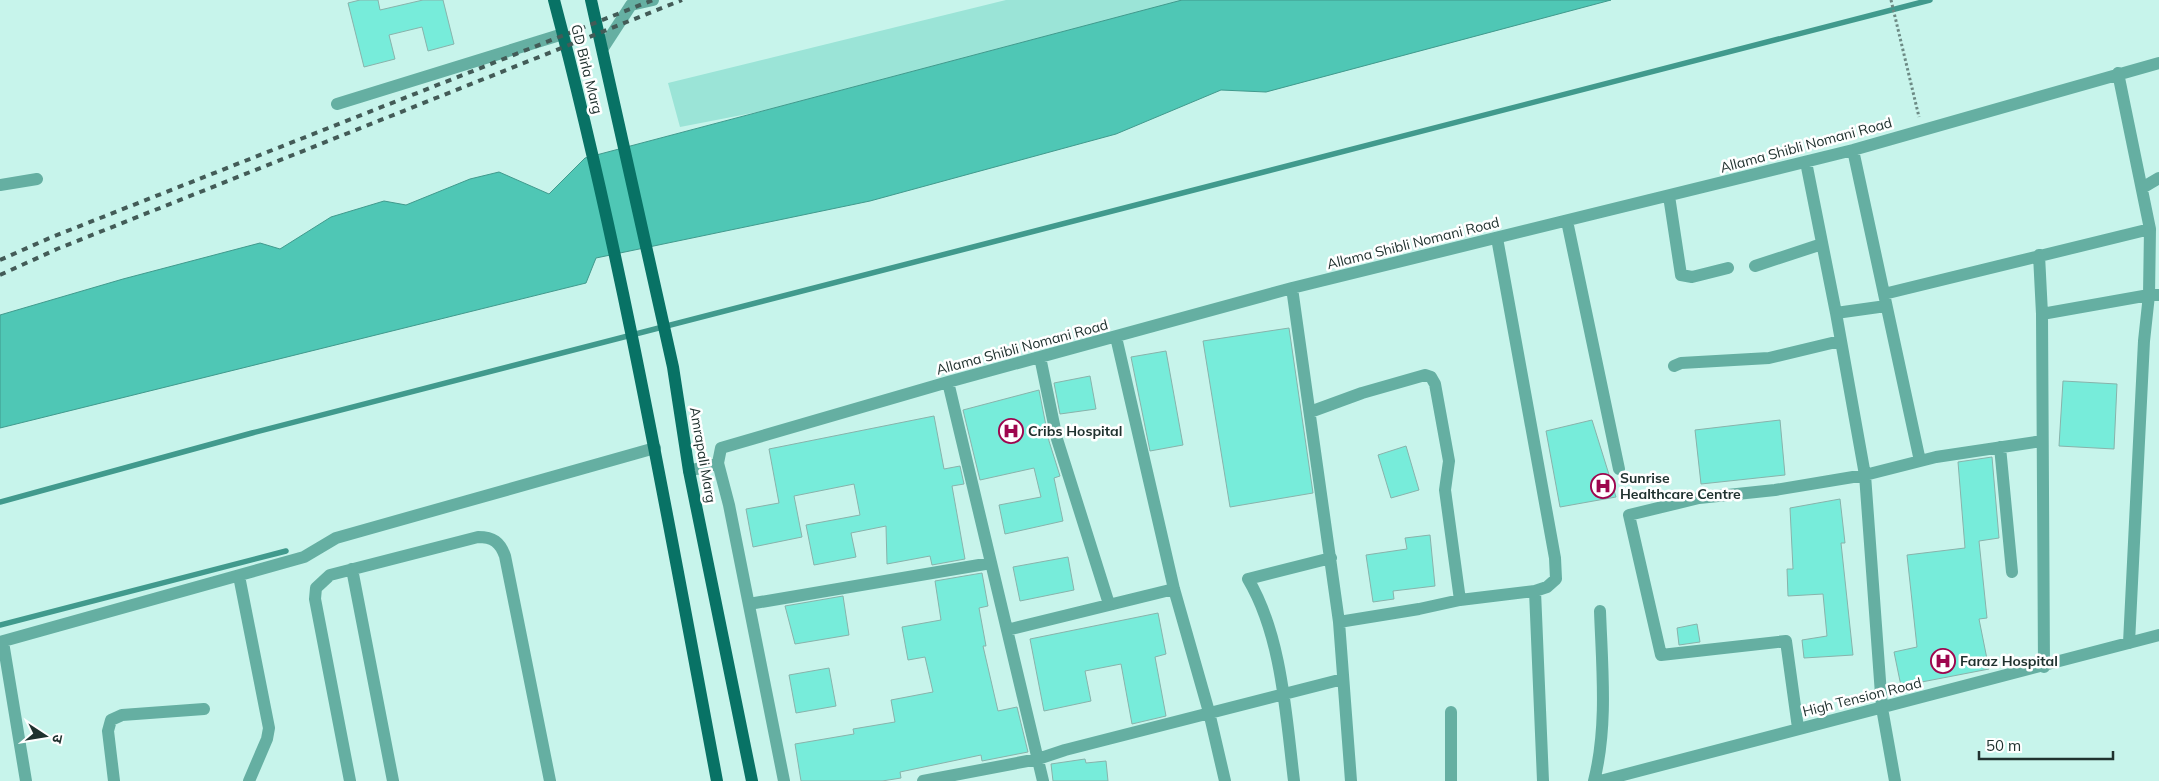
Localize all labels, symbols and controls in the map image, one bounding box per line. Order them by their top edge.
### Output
street label: GD Birla Marg [567,22,607,116]
street label: Allama Shibli Nomani Road [1718,113,1894,177]
street label: Allama Shibli Nomani Road [1325,213,1501,273]
street label: Allama Shibli Nomani Road [934,315,1110,379]
street label: Amrapali Marg [686,406,720,504]
hospital icon: Cribs Hospital [998,418,1024,444]
place label: Cribs Hospital [1028,422,1122,440]
place label: Sunrise Healthcare Centre [1620,469,1741,503]
hospital icon: Sunrise Healthcare Centre [1590,473,1616,499]
hospital icon: Faraz Hospital [1930,648,1956,674]
place label: Faraz Hospital [1960,652,2058,670]
street label: High Tension Road [1801,674,1923,720]
north arrow [20,711,70,761]
scale bar [1979,728,2113,760]
text: उ [48,733,67,745]
text: 50 m [1986,736,2021,755]

